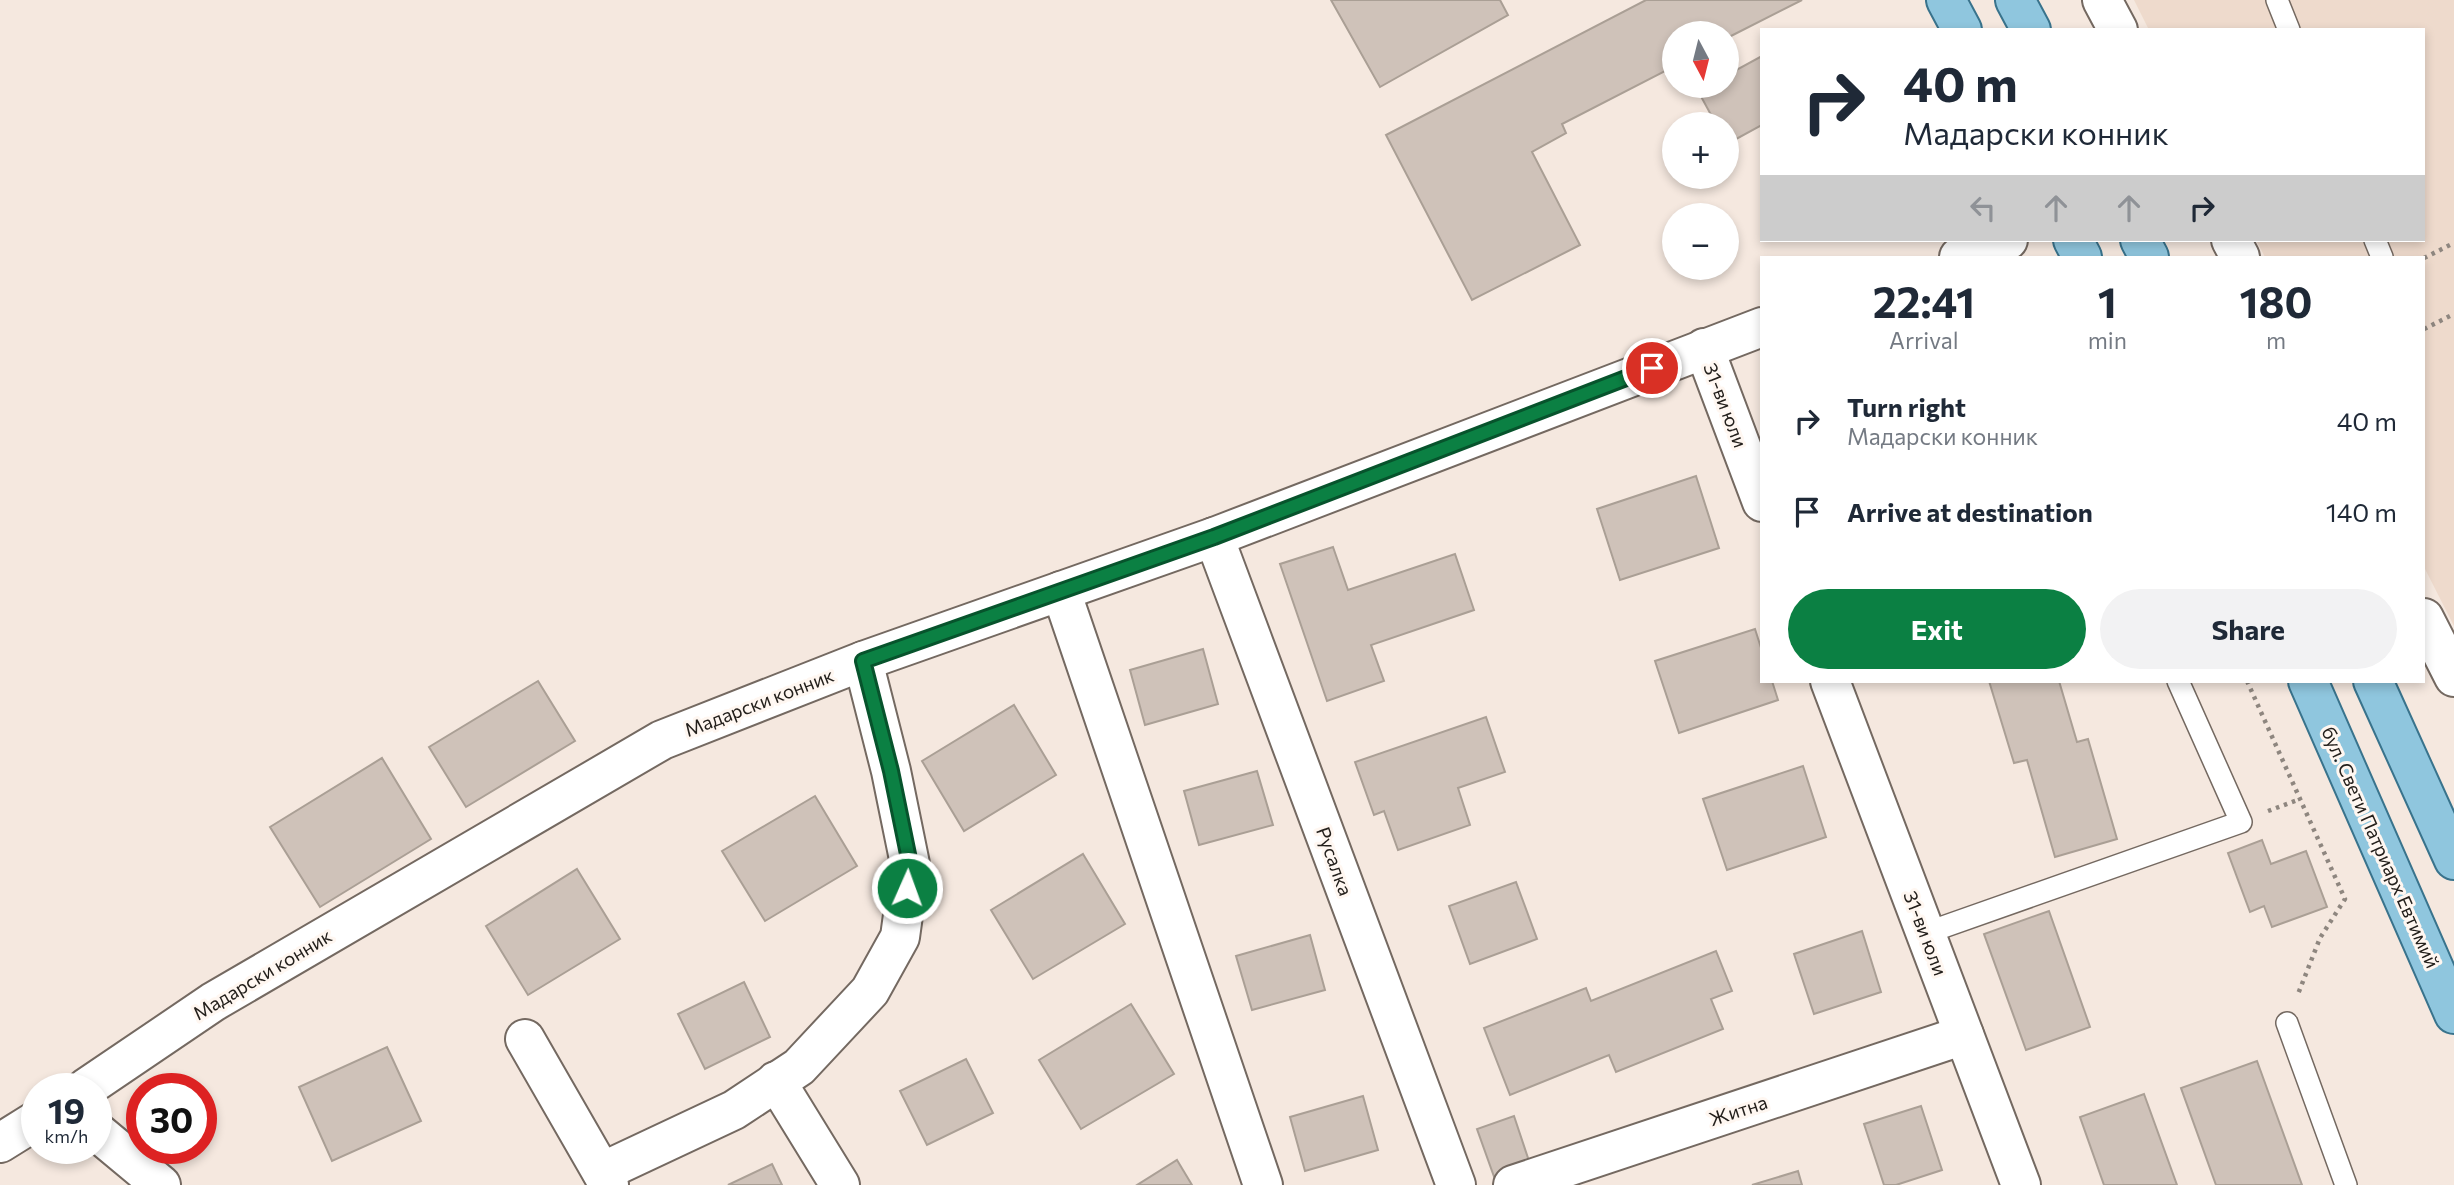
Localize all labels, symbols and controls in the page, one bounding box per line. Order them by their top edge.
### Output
north arrow [1662,21,1740,98]
map controls [1662,21,1739,280]
text: 40 m [1903,52,2018,112]
icon: right [1788,56,1879,147]
button: + [1662,112,1739,189]
text: Мадарски конник [1903,112,2169,152]
icon: left [1964,189,2002,227]
icon: ahead [2037,189,2075,227]
icon: ahead [2110,189,2148,227]
icon: right [2183,189,2221,227]
button: − [1662,203,1739,280]
text: 22:41 [1873,275,1975,327]
text: 1 [2098,275,2117,327]
text: 180 [2239,275,2312,327]
text: Arrival [1889,326,1959,354]
text: min [2088,326,2127,354]
text: m [2266,326,2286,354]
pin [1622,338,1682,398]
icon: arrive [1633,349,1671,387]
street label: 31-ви юли [1699,359,1753,451]
text: Turn right [1847,391,1966,422]
icon: right [1788,402,1826,440]
text: 40 m [2337,405,2397,436]
text: Мадарски конник [1847,422,2038,450]
icon: arrive [1788,493,1826,531]
text: Arrive at destination [1847,496,2093,527]
text: 140 m [2326,496,2397,527]
button: Exit [1788,589,2086,669]
button: Share [2100,589,2397,669]
street label: Мадарски конник [681,663,837,741]
street label: бул. Свети Патриарх Евтимий [2317,723,2445,971]
street label: Русалка [1312,823,1358,899]
position arrow [870,851,944,925]
street label: 31-ви юли [1899,887,1953,979]
street label: Мадарски конник [188,923,336,1025]
speed limit sign: 30 [126,1073,217,1164]
text: 19 [48,1088,85,1131]
street label: Житна [1706,1090,1770,1130]
text: km/h [45,1125,88,1147]

